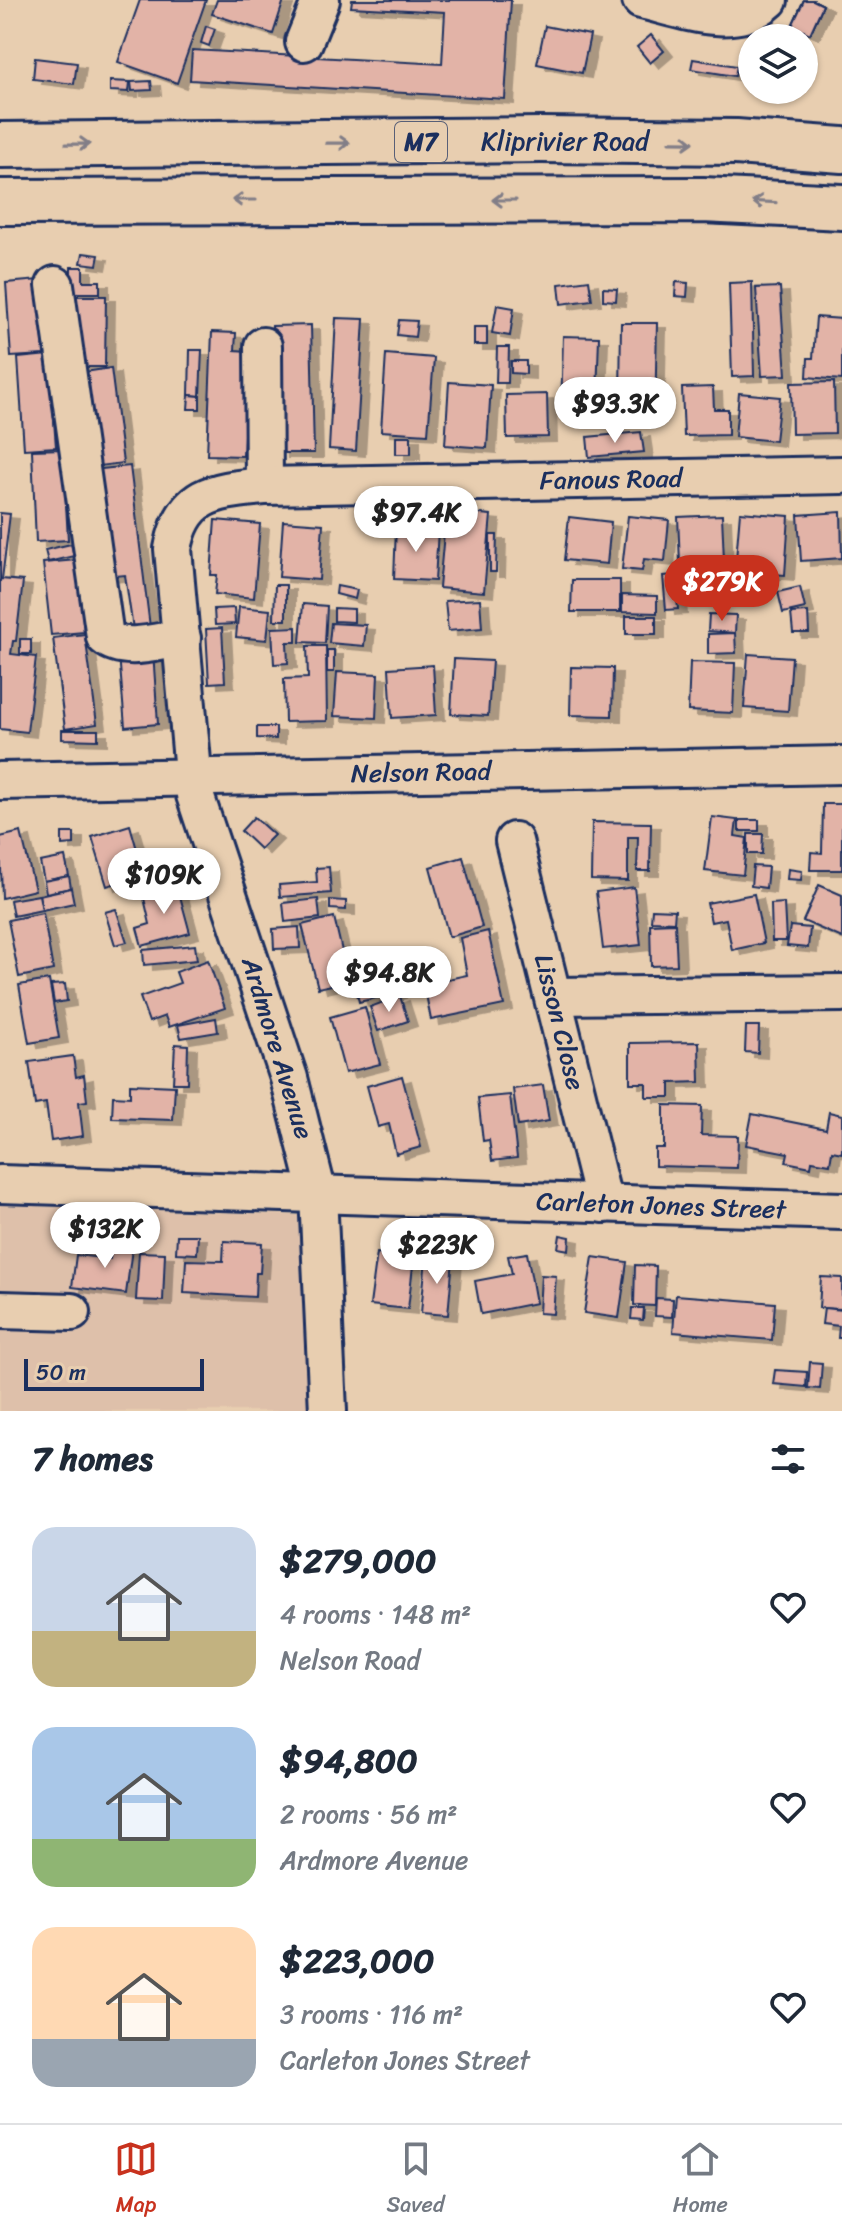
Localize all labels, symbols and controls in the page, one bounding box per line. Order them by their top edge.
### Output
map controls [738,24,818,104]
button: layers [738,24,818,104]
street label: Kliprivier Road [481,118,651,164]
road number: M7 [395,122,447,162]
one-way arrow [668,134,695,150]
one-way arrow [324,135,351,150]
one-way arrow [64,136,91,151]
one-way arrow [231,192,258,208]
one-way arrow [491,192,518,208]
one-way arrow [751,194,778,209]
pin: $93.3K [550,377,680,445]
text: $93.3K [572,380,658,426]
street label: Fanous Road [539,455,685,503]
pin: $97.4K [351,486,481,554]
text: $97.4K [372,489,460,535]
pin: $279K [666,555,778,623]
text: $279K [682,558,762,604]
street label: Nelson Road [350,748,494,796]
pin: $109K [108,848,220,916]
text: $109K [126,851,202,897]
pin: $94.8K [324,946,454,1014]
text: $94.8K [344,949,434,995]
street label: Lisson Close [521,949,599,1095]
street label: Ardmore Avenue [228,950,328,1145]
street label: Carleton Jones Street [535,1178,788,1232]
pin: $132K [49,1202,161,1270]
text: $132K [68,1205,142,1251]
pin: $223K [381,1218,493,1286]
text: $223K [398,1221,476,1267]
text: 50 m [36,1353,86,1392]
scale bar [24,1355,204,1391]
text: 7 homes [32,1429,153,1489]
icon: filters [766,1437,810,1481]
text: $279,000 [280,1531,436,1591]
icon: home [96,1559,192,1655]
icon: heart [766,1585,810,1629]
text: 4 rooms · 148 m² [280,1591,471,1637]
text: Nelson Road [280,1637,420,1683]
text: $94,800 [280,1731,418,1791]
icon: home [96,1759,192,1855]
icon: heart [766,1785,810,1829]
text: 2 rooms · 56 m² [280,1791,458,1837]
text: Ardmore Avenue [280,1837,468,1883]
text: $223,000 [280,1931,434,1991]
icon: home [96,1959,192,2055]
icon: heart [766,1985,810,2029]
text: 3 rooms · 116 m² [280,1991,463,2037]
text: Carleton Jones Street [280,2037,530,2083]
tab: Map [114,2137,158,2224]
tab: Saved [387,2137,445,2224]
tab: Home [673,2137,728,2224]

